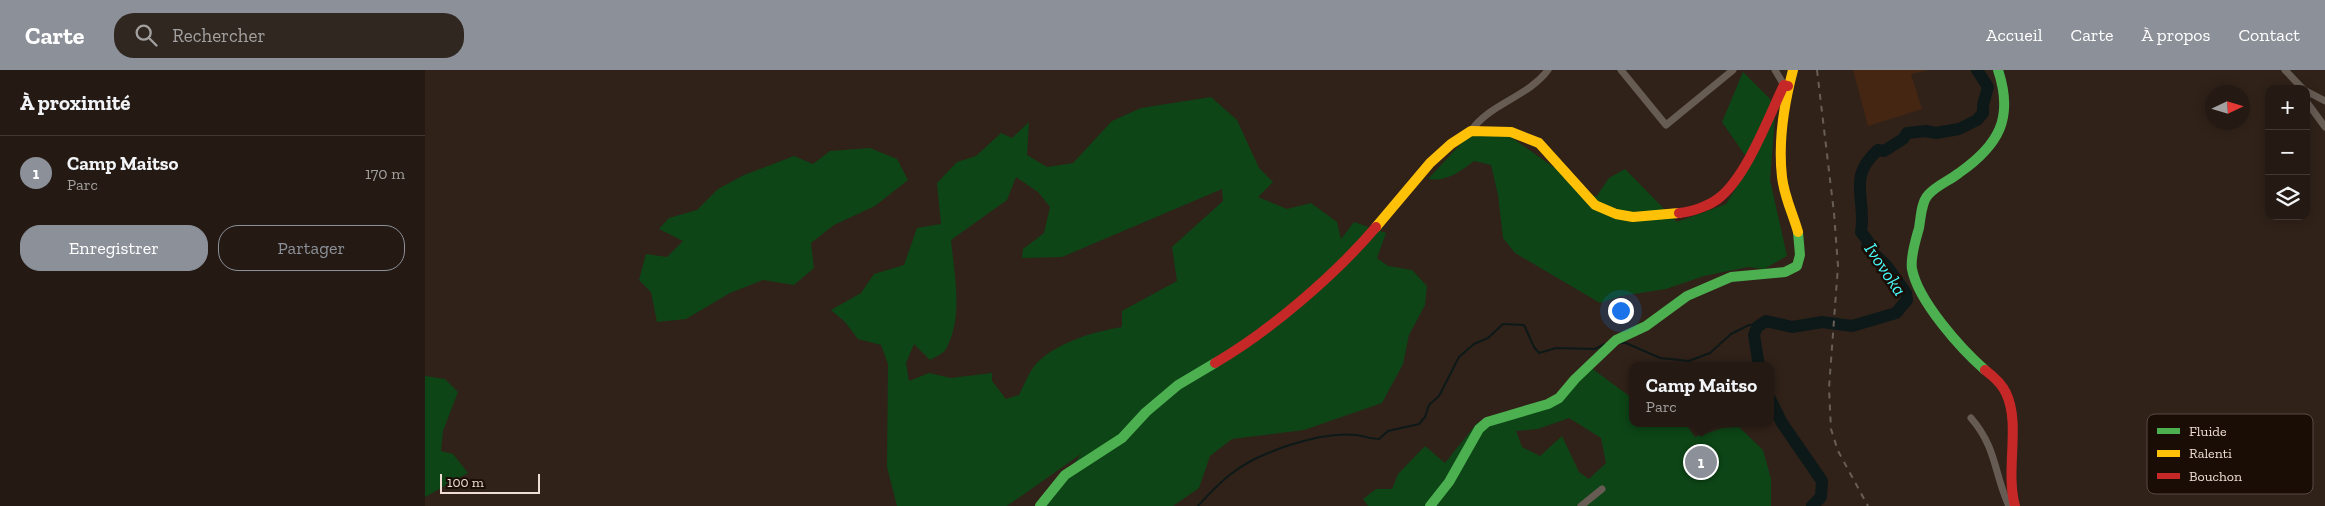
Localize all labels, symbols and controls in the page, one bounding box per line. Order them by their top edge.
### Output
search box [114,13,464,58]
text: Carte [25,21,84,50]
icon: search [132,21,160,49]
text: Rechercher [172,24,265,47]
text: Accueil [1986,24,2043,46]
text: Carte [2071,24,2114,46]
text: À propos [2142,24,2210,46]
text: Contact [2238,24,2300,46]
north arrow [2205,85,2250,130]
map controls [2265,85,2310,220]
button: + [2265,85,2310,130]
text: À proximité [20,90,130,115]
button: − [2265,130,2310,175]
text: Camp Maitso [67,152,178,175]
text: 1 [33,164,39,183]
text: 170 m [365,164,405,183]
text: Parc [67,175,98,194]
button: layers [2265,175,2310,220]
button: Enregistrer [20,225,208,271]
button: Partager [218,225,405,271]
water label: Ivovoka [1860,238,1912,300]
your location [1608,298,1634,324]
popup [1629,362,1774,427]
text: Camp Maitso [1646,374,1757,397]
text: Parc [1646,397,1677,416]
legend [2147,414,2313,494]
text: Fluide [2189,423,2227,440]
pin: 1 [1685,443,1717,481]
text: Ralenti [2189,445,2232,462]
text: Bouchon [2189,468,2242,485]
scale bar [440,471,540,494]
text: 100 m [447,474,484,491]

